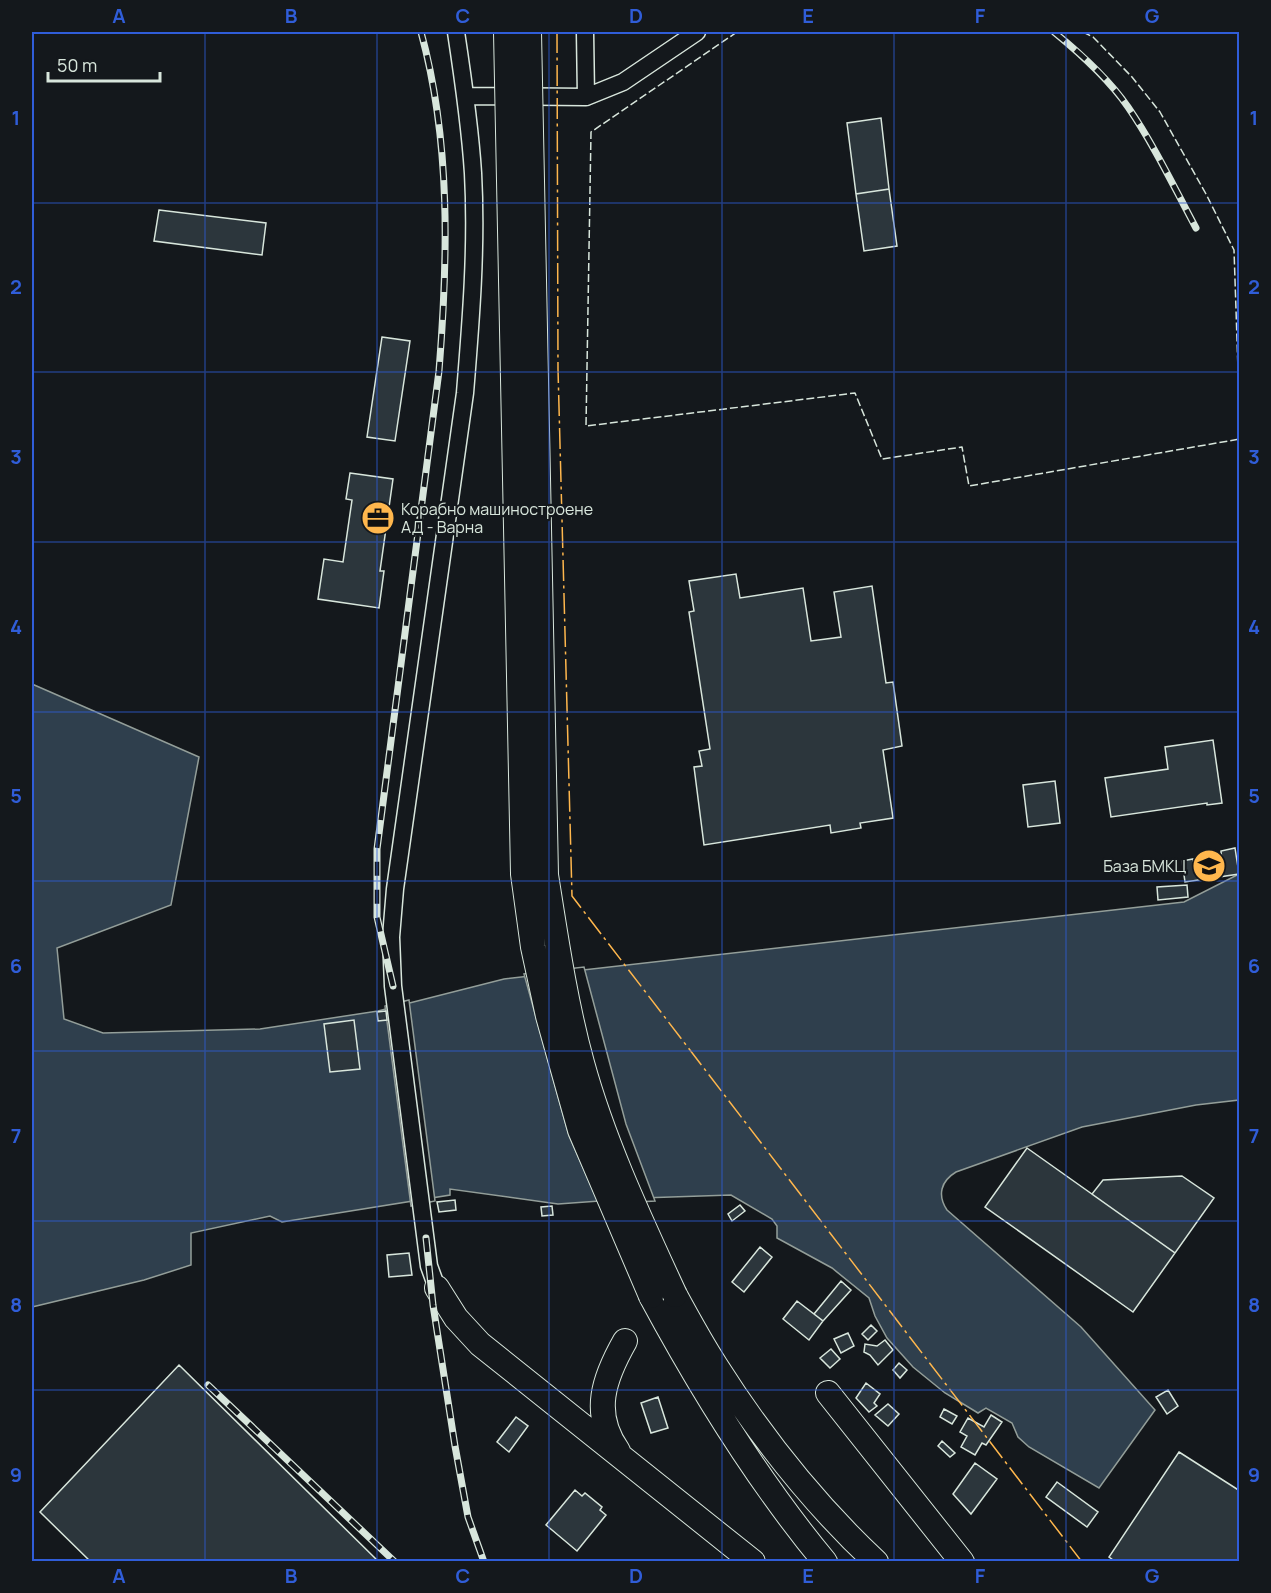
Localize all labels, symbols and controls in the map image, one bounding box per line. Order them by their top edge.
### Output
text: A [112,2,126,29]
text: B [285,2,298,29]
text: C [456,2,470,29]
text: D [629,2,643,29]
text: E [802,2,814,29]
text: F [975,2,986,29]
text: G [1145,2,1160,29]
scale bar [48,45,160,83]
text: 50 m [57,53,97,77]
text: 1 [12,104,20,131]
text: 1 [1250,104,1258,131]
text: 2 [10,273,22,300]
text: 2 [1248,273,1260,300]
text: 3 [10,443,22,470]
text: 3 [1248,443,1260,470]
place label: Корабно машиностроене АД - Варна [401,498,593,538]
office icon: Корабно машиностроене АД - Варна [360,500,396,536]
text: 4 [10,613,22,640]
text: 4 [1248,613,1260,640]
text: 5 [10,782,22,809]
text: 5 [1248,782,1260,809]
school or university icon: База БМКЦ [1191,848,1227,884]
place label: База БМКЦ [1103,855,1187,877]
text: 6 [10,952,22,979]
text: 6 [1248,952,1260,979]
text: 7 [11,1122,21,1149]
text: 7 [1249,1122,1259,1149]
text: 8 [10,1291,22,1318]
text: 8 [1248,1291,1260,1318]
text: 9 [10,1461,22,1488]
text: 9 [1248,1461,1260,1488]
text: A [112,1562,126,1589]
text: B [285,1562,298,1589]
text: C [456,1562,470,1589]
text: D [629,1562,643,1589]
text: E [802,1562,814,1589]
text: F [975,1562,986,1589]
text: G [1145,1562,1160,1589]

